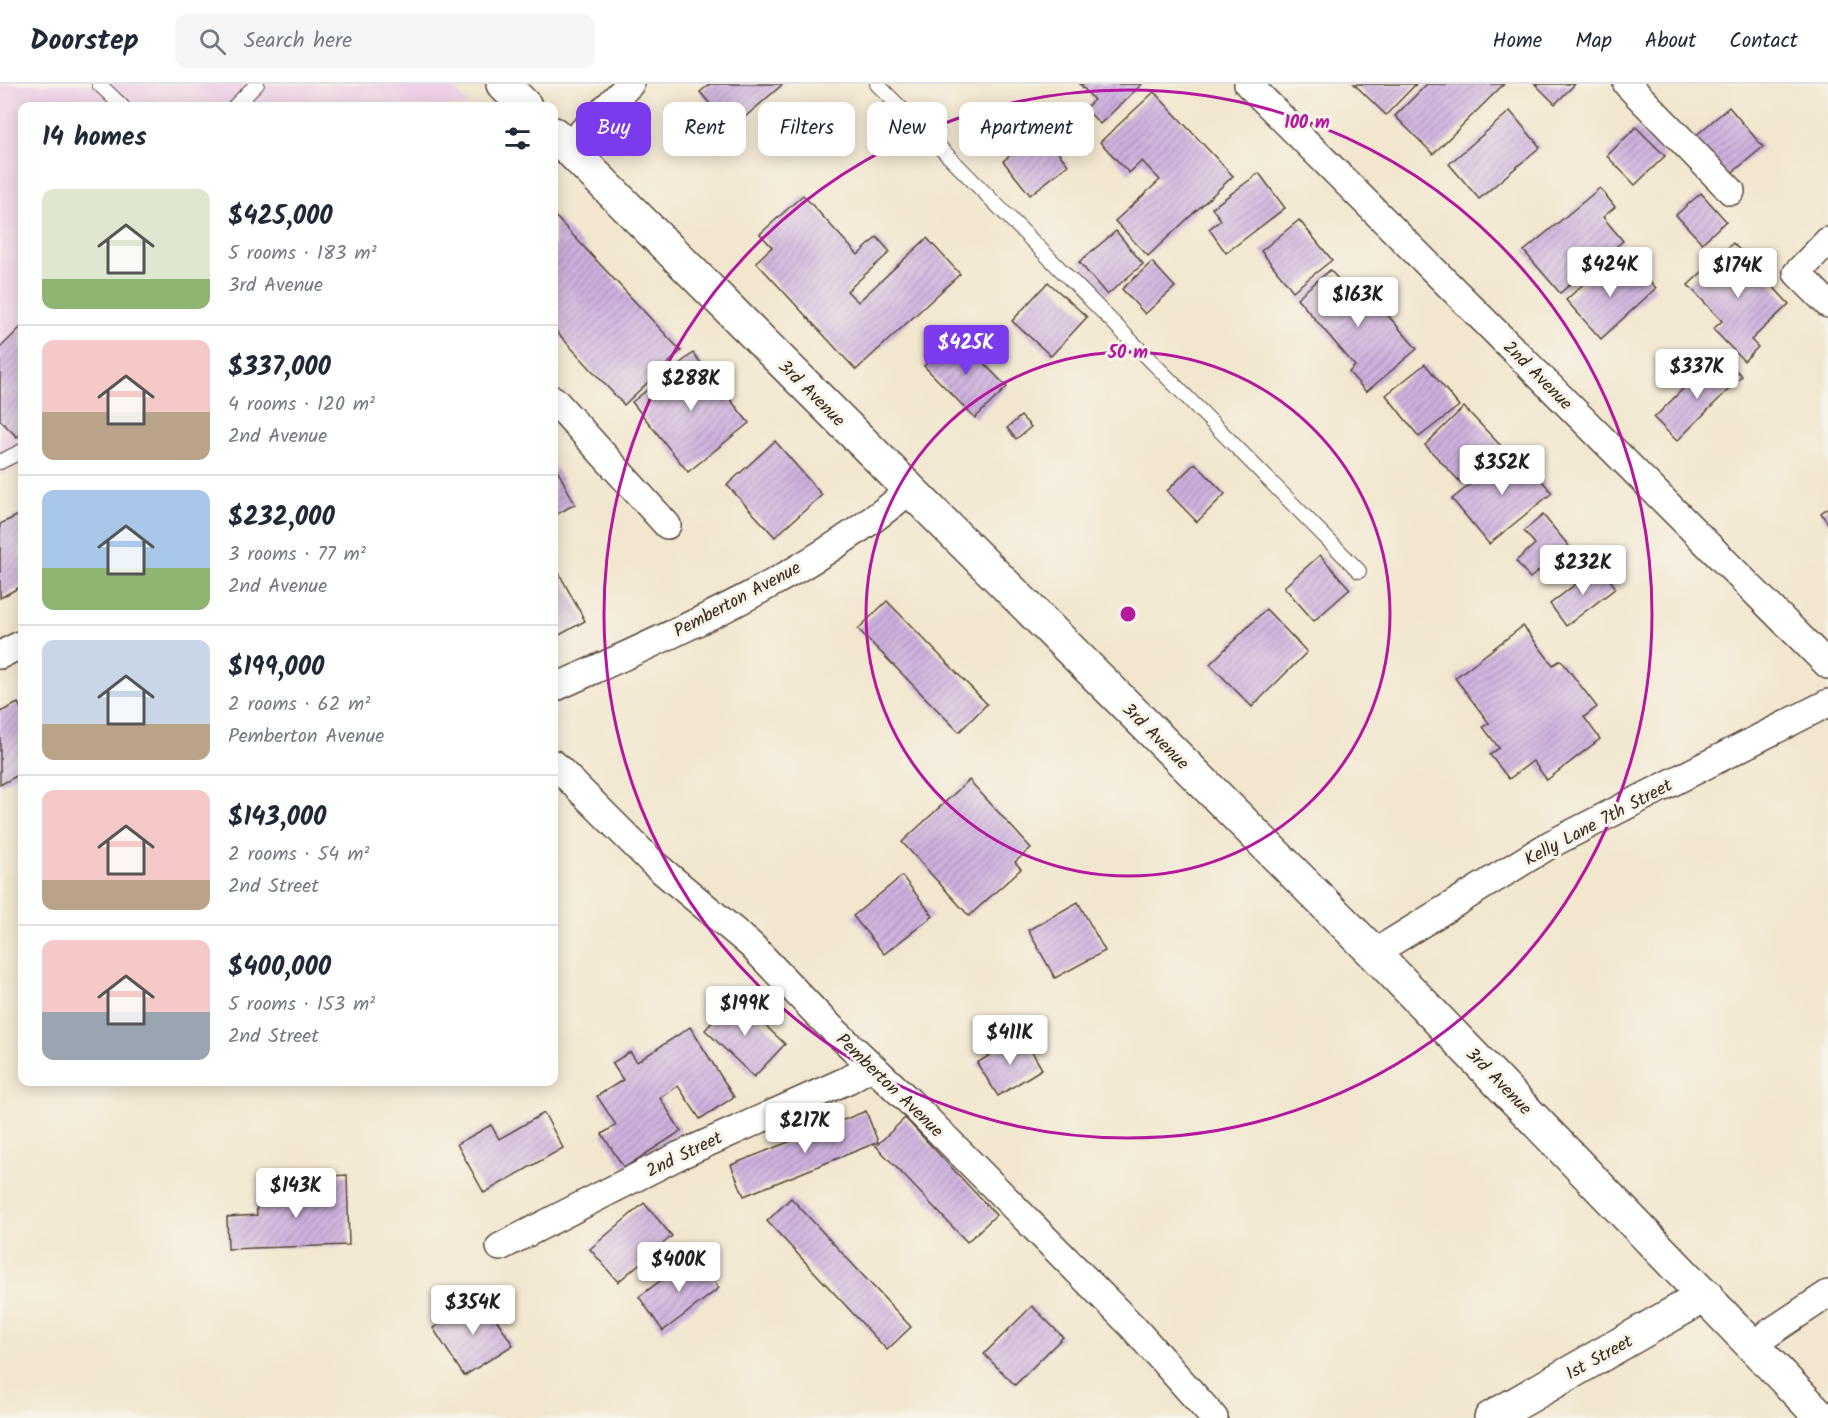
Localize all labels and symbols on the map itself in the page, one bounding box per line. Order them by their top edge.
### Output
text: 100 m [1284,109,1330,138]
pin: $424K [1568,247,1652,298]
pin: $174K [1696,248,1780,299]
pin: $163K [1316,277,1400,328]
pin: $425K [924,325,1008,376]
street label: 2nd Avenue [1495,334,1579,418]
text: 50 m [1107,339,1148,368]
pin: $337K [1655,349,1739,400]
street label: 3rd Avenue [770,354,851,435]
pin: $288K [649,361,733,412]
pin: $352K [1460,445,1544,496]
pin: $232K [1541,545,1625,596]
street label: Pemberton Avenue [669,555,807,646]
centre of rings [1118,604,1138,624]
street label: 3rd Avenue [1114,697,1195,778]
street label: Kelly Lane 7th Street [1519,772,1679,875]
pin: $199K [703,986,787,1037]
pin: $411K [968,1015,1052,1066]
street label: Pemberton Avenue [828,1027,950,1145]
street label: 3rd Avenue [1458,1041,1538,1123]
pin: $217K [763,1103,847,1154]
street label: 2nd Street [641,1124,729,1186]
pin: $143K [254,1168,338,1219]
pin: $400K [637,1242,721,1293]
pin: $354K [431,1285,515,1336]
street label: 1st Street [1561,1327,1640,1389]

